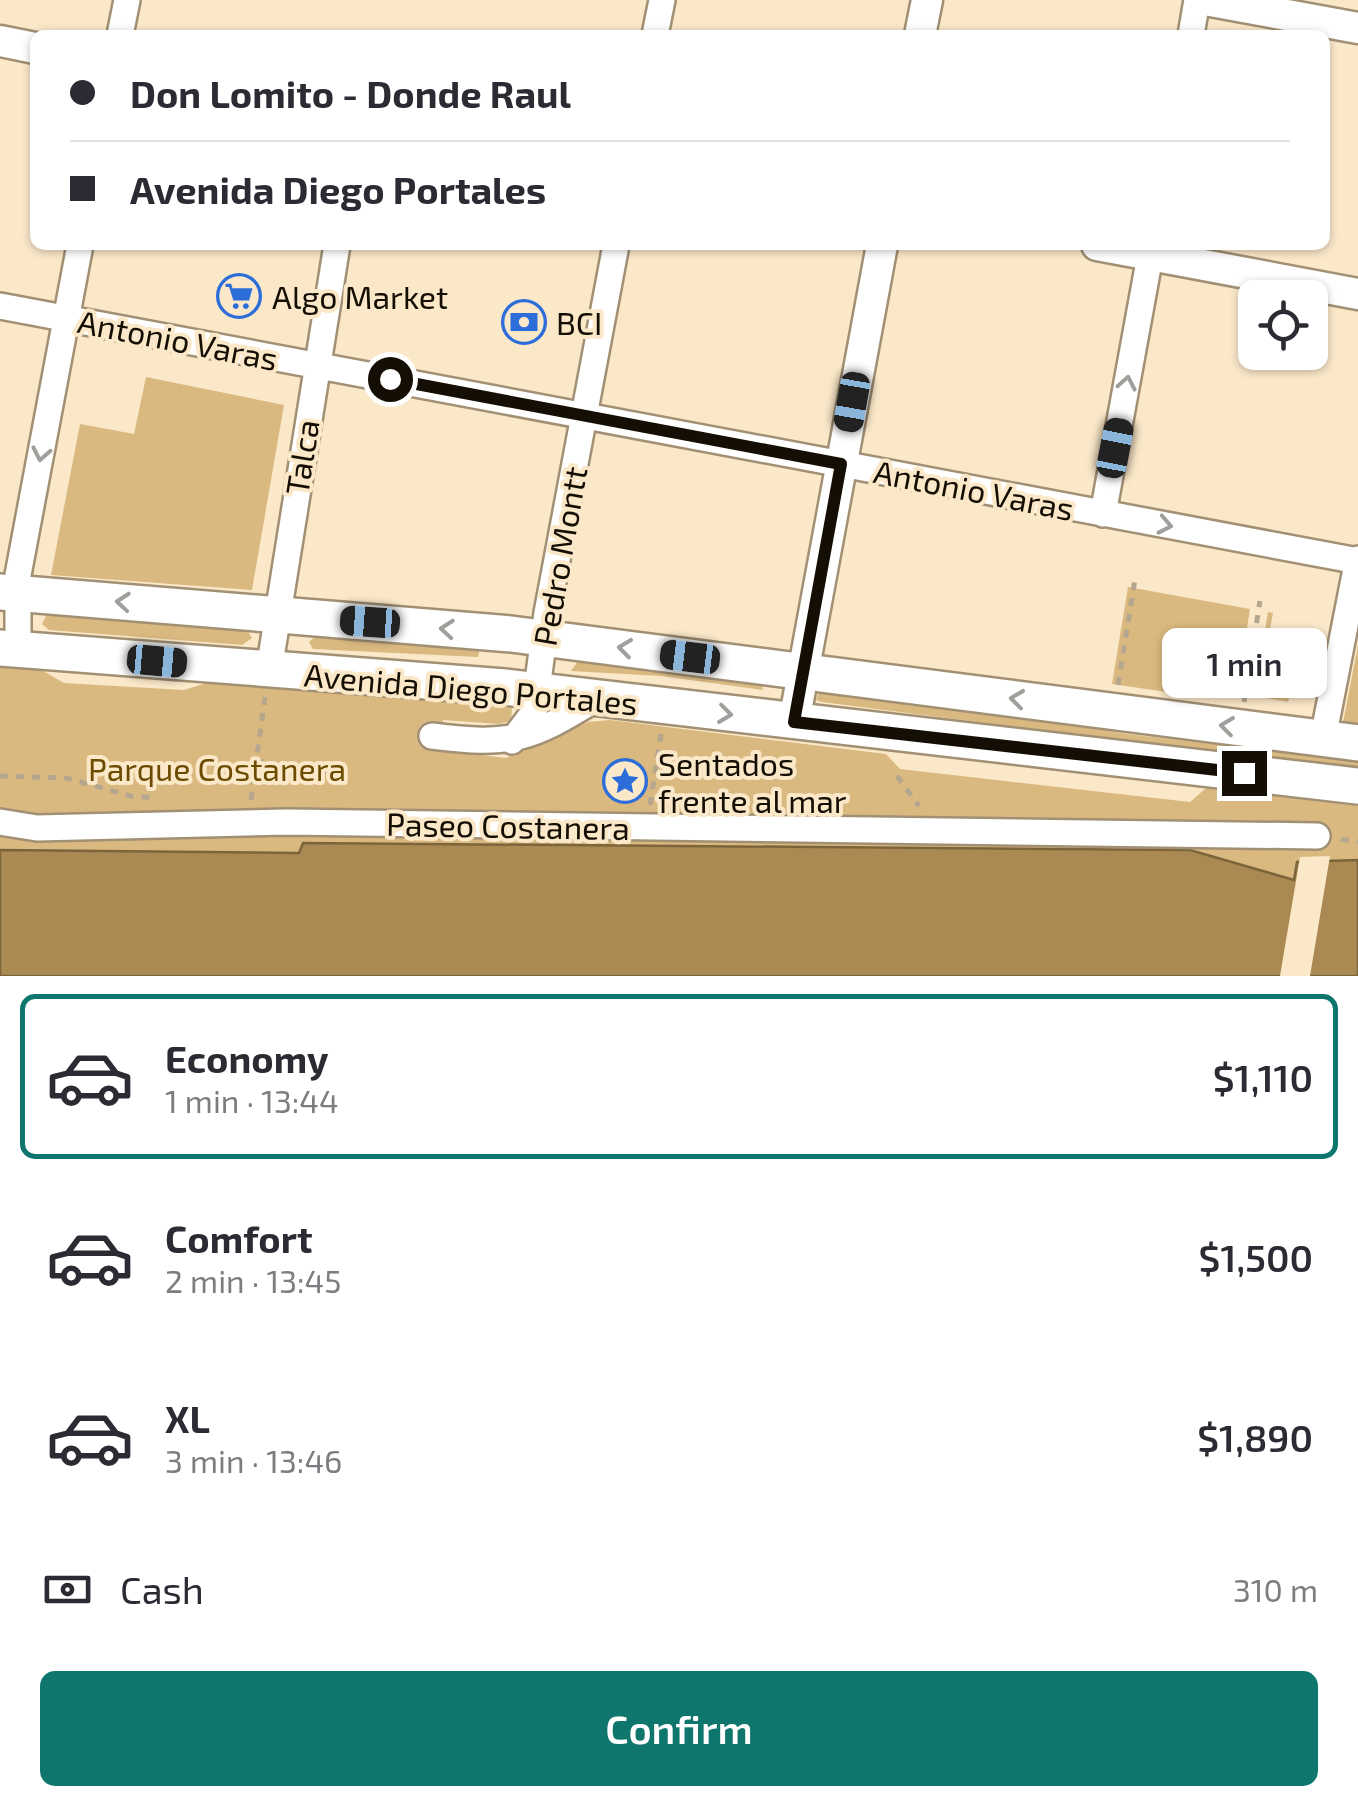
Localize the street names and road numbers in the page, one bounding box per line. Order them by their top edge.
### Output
street label: Antonio Varas [75,301,281,377]
street label: Talca [276,417,326,497]
street label: Antonio Varas [871,451,1077,527]
street label: Pedro Montt [525,463,593,649]
street label: Avenida Diego Portales [303,654,639,722]
street label: Paseo Costanera [386,804,630,846]

